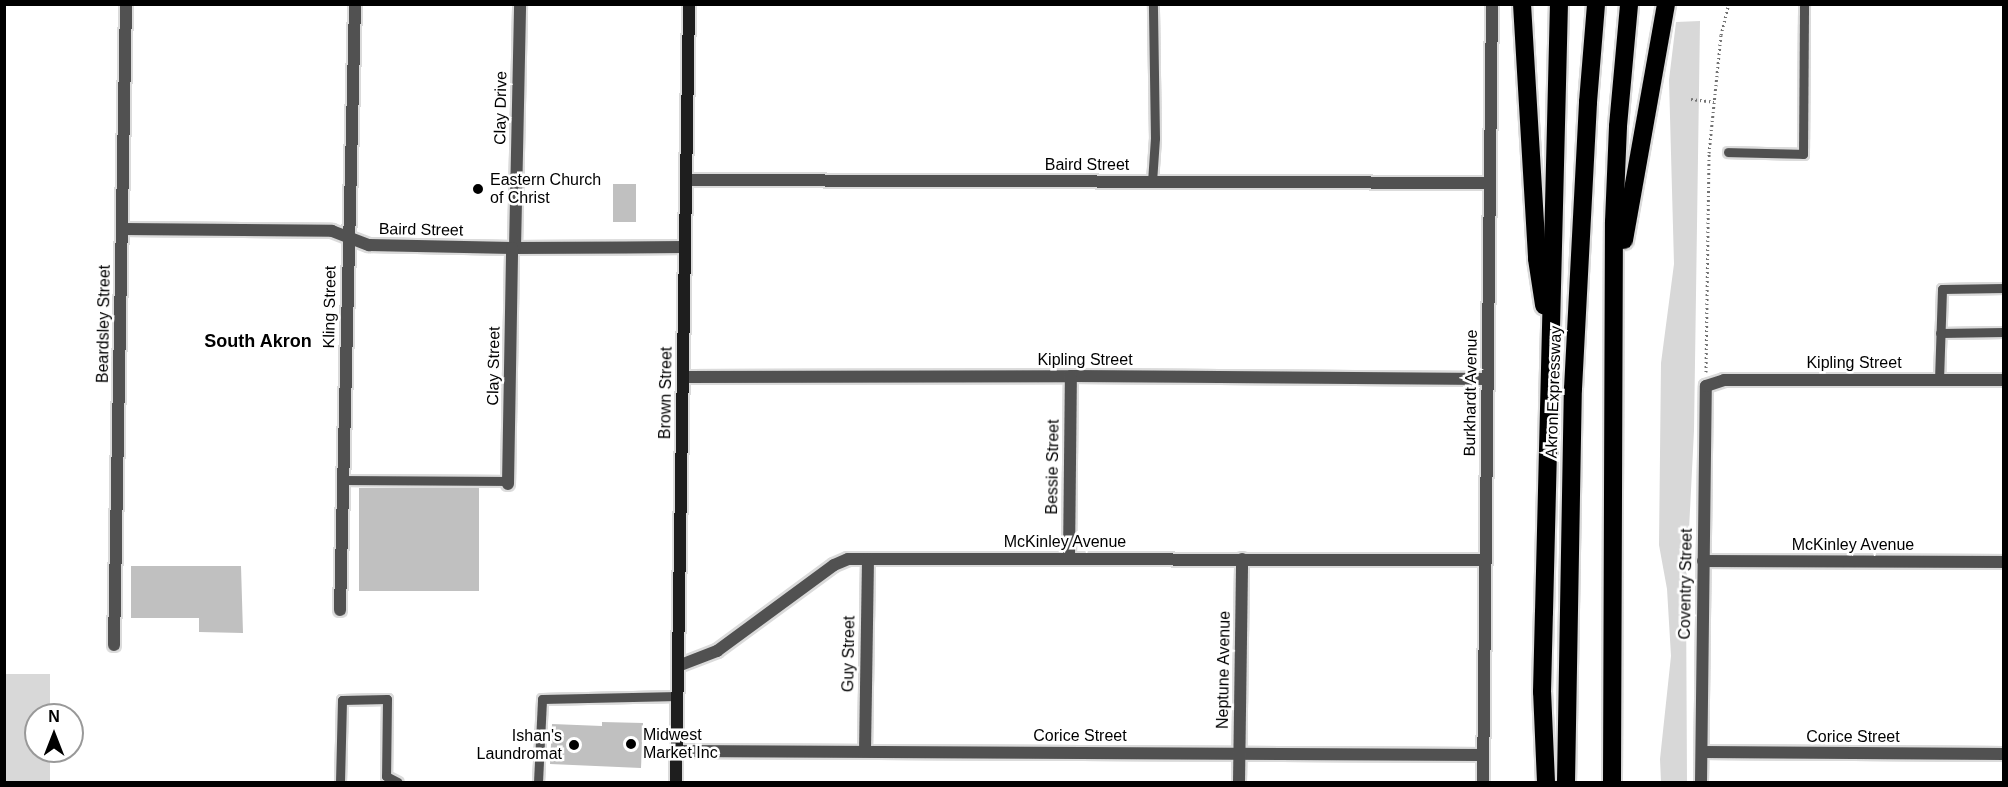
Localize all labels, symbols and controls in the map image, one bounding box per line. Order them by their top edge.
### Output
street label: Clay Drive [491,71,511,145]
street label: Baird Street [1045,155,1129,175]
place label: Eastern Church of Christ [490,170,601,208]
marker: Eastern Church of Christ [471,182,485,196]
street label: Baird Street [379,220,463,240]
street label: Beardsley Street [93,265,115,383]
street label: Kling Street [320,265,340,349]
street label: Akron Expressway [1542,325,1566,459]
street label: Clay Street [484,326,504,406]
street label: Burkhardt Avenue [1460,329,1482,457]
district label: South Akron [204,330,312,352]
street label: Brown Street [656,347,676,439]
street label: Kipling Street [1037,350,1133,370]
street label: Kipling Street [1806,353,1902,373]
street label: Bessie Street [1043,419,1063,515]
street label: Coventry Street [1675,528,1697,640]
street label: McKinley Avenue [1003,532,1127,552]
street label: McKinley Avenue [1791,535,1915,555]
street label: Neptune Avenue [1213,610,1235,730]
street label: Guy Street [839,616,859,692]
north arrow [24,703,84,763]
text: N [48,708,60,725]
place label: Midwest Market Inc [643,725,718,763]
place label: Ishan's Laundromat [477,726,562,764]
street label: Corice Street [1033,726,1127,746]
street label: Corice Street [1806,727,1900,747]
marker: Midwest Market Inc [624,737,638,751]
marker: Ishan's Laundromat [567,738,581,752]

